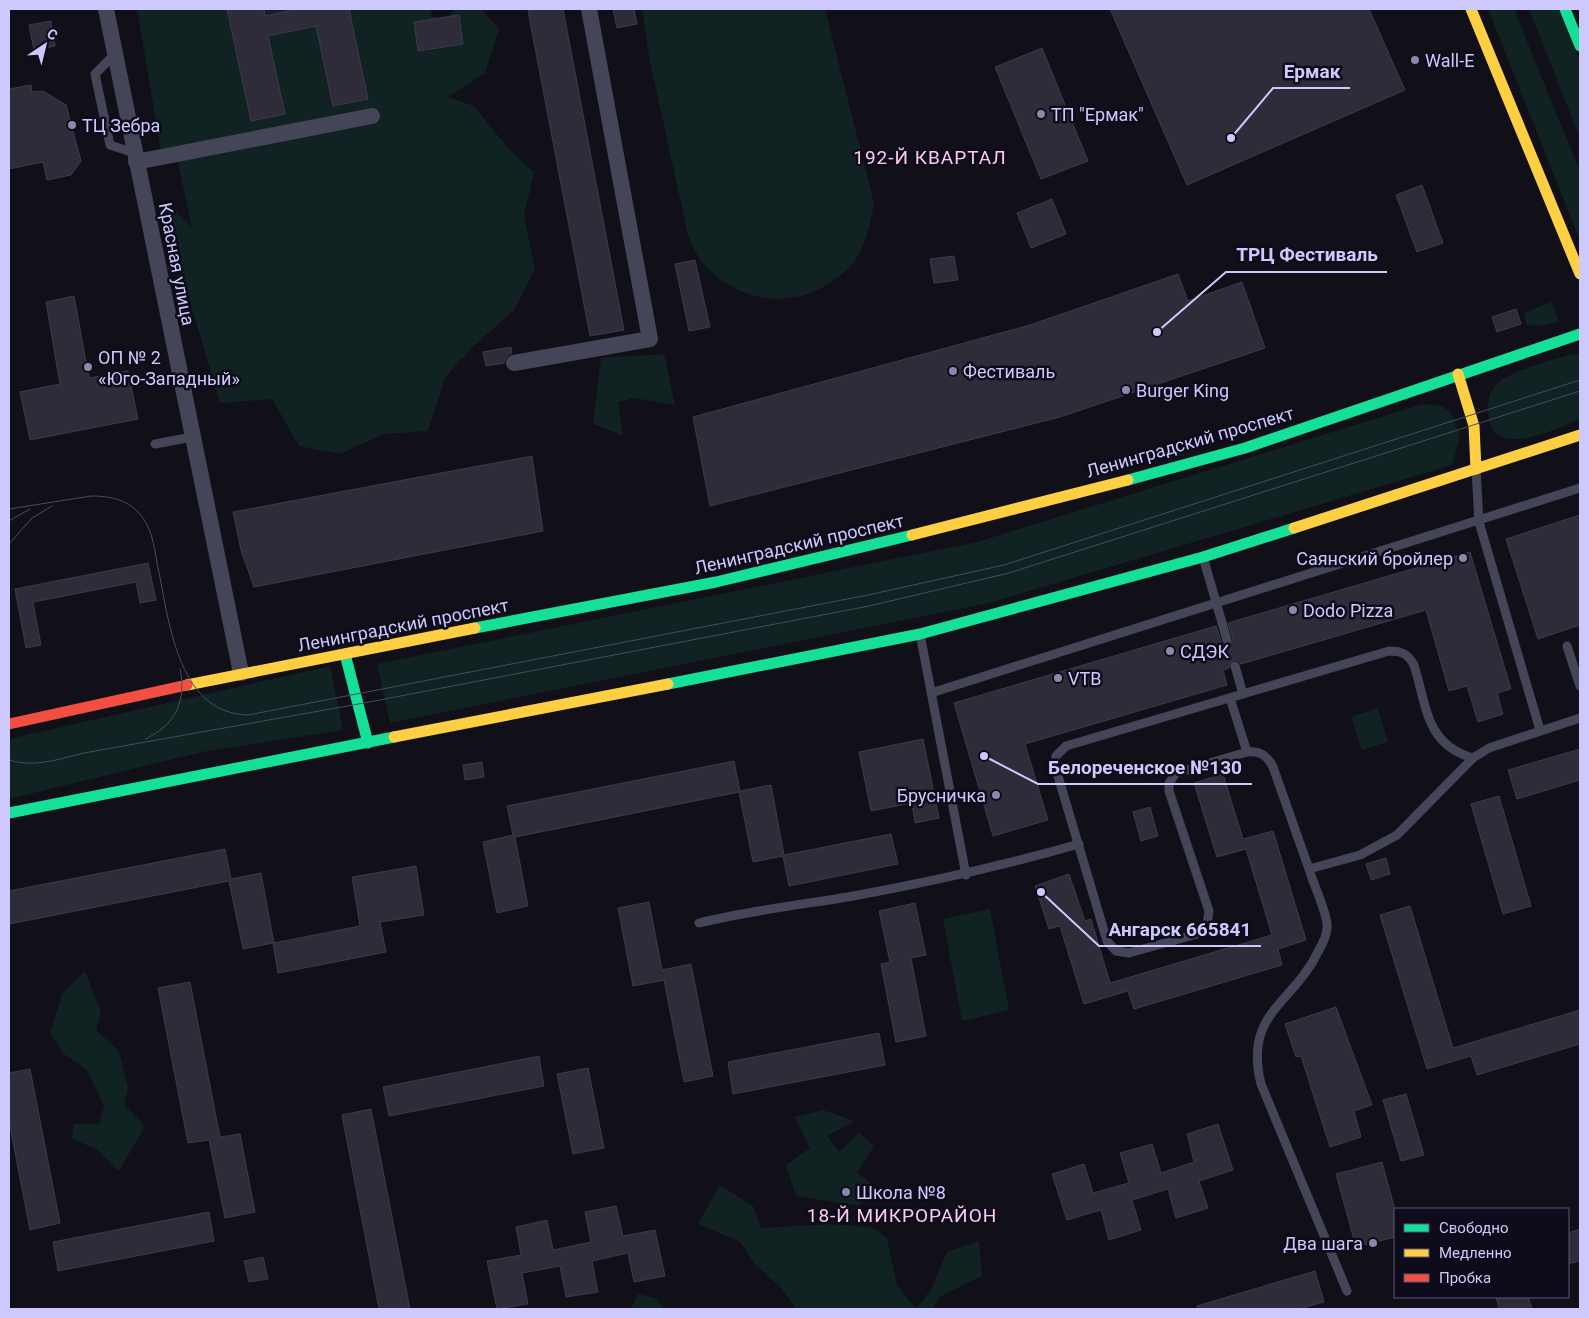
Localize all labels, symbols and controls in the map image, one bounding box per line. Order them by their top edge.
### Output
north arrow [20,20,70,70]
text: С [44,25,61,44]
place label: Wall-E [1425,50,1474,71]
callout: Ермак [1273,54,1350,88]
marker: Wall-E [1409,54,1421,66]
text: Ермак [1284,60,1341,83]
place label: ТП "Ермак" [1051,104,1144,125]
marker: ТП "Ермак" [1035,108,1047,120]
place label: ТЦ Зебра [82,115,160,136]
marker: ТЦ Зебра [66,119,78,131]
district label: 192-Й КВАРТАЛ [853,146,1007,169]
street label: Красная улица [155,201,199,327]
callout: ТРЦ Фестиваль [1226,238,1387,272]
text: ТРЦ Фестиваль [1236,243,1378,266]
place label: ОП № 2 «Юго-Западный» [98,347,240,389]
marker: ОП № 2 «Юго-Западный» [82,361,94,373]
place label: Фестиваль [963,361,1055,382]
marker: Фестиваль [947,365,959,377]
place label: Burger King [1136,380,1229,401]
marker: Burger King [1120,384,1132,396]
street label: Ленинградский проспект [1084,402,1296,482]
street label: Ленинградский проспект [692,510,906,578]
place label: Саянский бройлер [1296,548,1453,569]
marker: Саянский бройлер [1457,552,1469,564]
street label: Ленинградский проспект [296,594,511,656]
place label: Dodo Pizza [1303,600,1393,621]
marker: Dodo Pizza [1287,604,1299,616]
place label: СДЭК [1180,641,1229,662]
marker: СДЭК [1164,645,1176,657]
place label: VTB [1068,668,1101,689]
marker: VTB [1052,672,1064,684]
callout: Белореченское №130 [1038,750,1252,784]
text: Белореченское №130 [1048,756,1242,779]
place label: Брусничка [897,785,986,806]
marker: Брусничка [990,789,1002,801]
callout: Ангарск 665841 [1099,912,1261,946]
text: Ангарск 665841 [1109,918,1251,941]
place label: Школа №8 [856,1182,946,1203]
marker: Школа №8 [840,1186,852,1198]
district label: 18-Й МИКРОРАЙОН [807,1204,997,1227]
legend [1394,1208,1569,1298]
text: Свободно [1439,1219,1508,1237]
place label: Два шага [1283,1233,1363,1254]
marker: Два шага [1367,1237,1379,1249]
text: Медленно [1439,1244,1512,1262]
text: Пробка [1439,1269,1491,1287]

